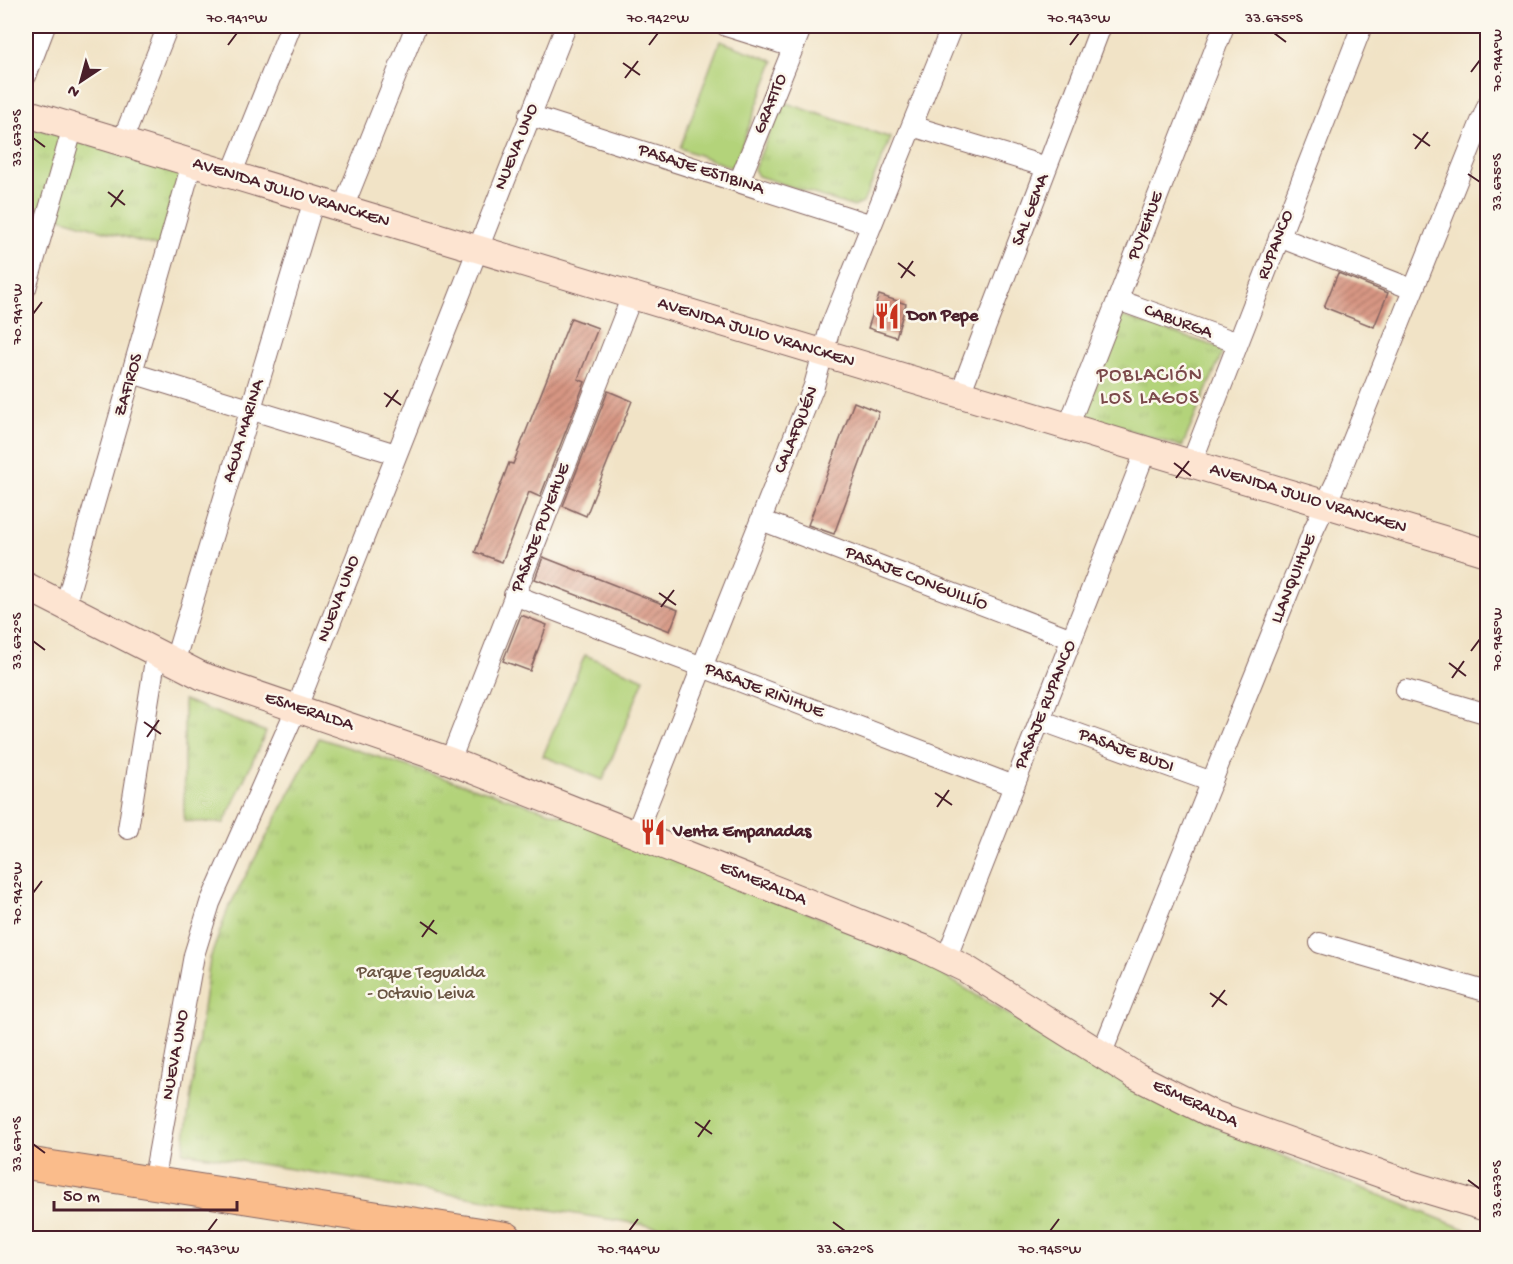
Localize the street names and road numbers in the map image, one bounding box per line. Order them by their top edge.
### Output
street label: GRAFITO [750,71,793,137]
street label: NUEVA UNO [490,101,544,193]
street label: PASAJE ESTIBINA [634,139,768,201]
street label: AVENIDA JULIO VRANCKEN [190,153,392,233]
street label: SAL GEMA [1008,170,1055,249]
street label: PUYEHUE [1123,188,1169,264]
street label: RUPANCO [1253,207,1299,283]
street label: AVENIDA JULIO VRANCKEN [655,293,857,373]
street label: CABURGA [1141,300,1216,345]
street label: ZAFIROS [110,351,148,419]
street label: AGUA MARINA [218,376,270,485]
street label: CALAFQUÉN [770,383,824,477]
street label: AVENIDA JULIO VRANCKEN [1207,459,1409,539]
street label: PASAJE PUYEHUE [506,460,576,596]
street label: LLANQUIHUE [1267,531,1322,627]
street label: PASAJE CONGUILLÍO [841,542,991,616]
street label: NUEVA UNO [313,553,365,645]
street label: PASAJE RUPANCO [1010,637,1082,773]
street label: PASAJE RIÑIHUE [700,658,827,724]
street label: ESMERALDA [262,688,357,737]
street label: PASAJE BUDI [1074,724,1177,778]
street label: ESMERALDA [716,857,811,912]
street label: NUEVA UNO [158,1008,194,1102]
street label: ESMERALDA [1149,1075,1242,1134]

